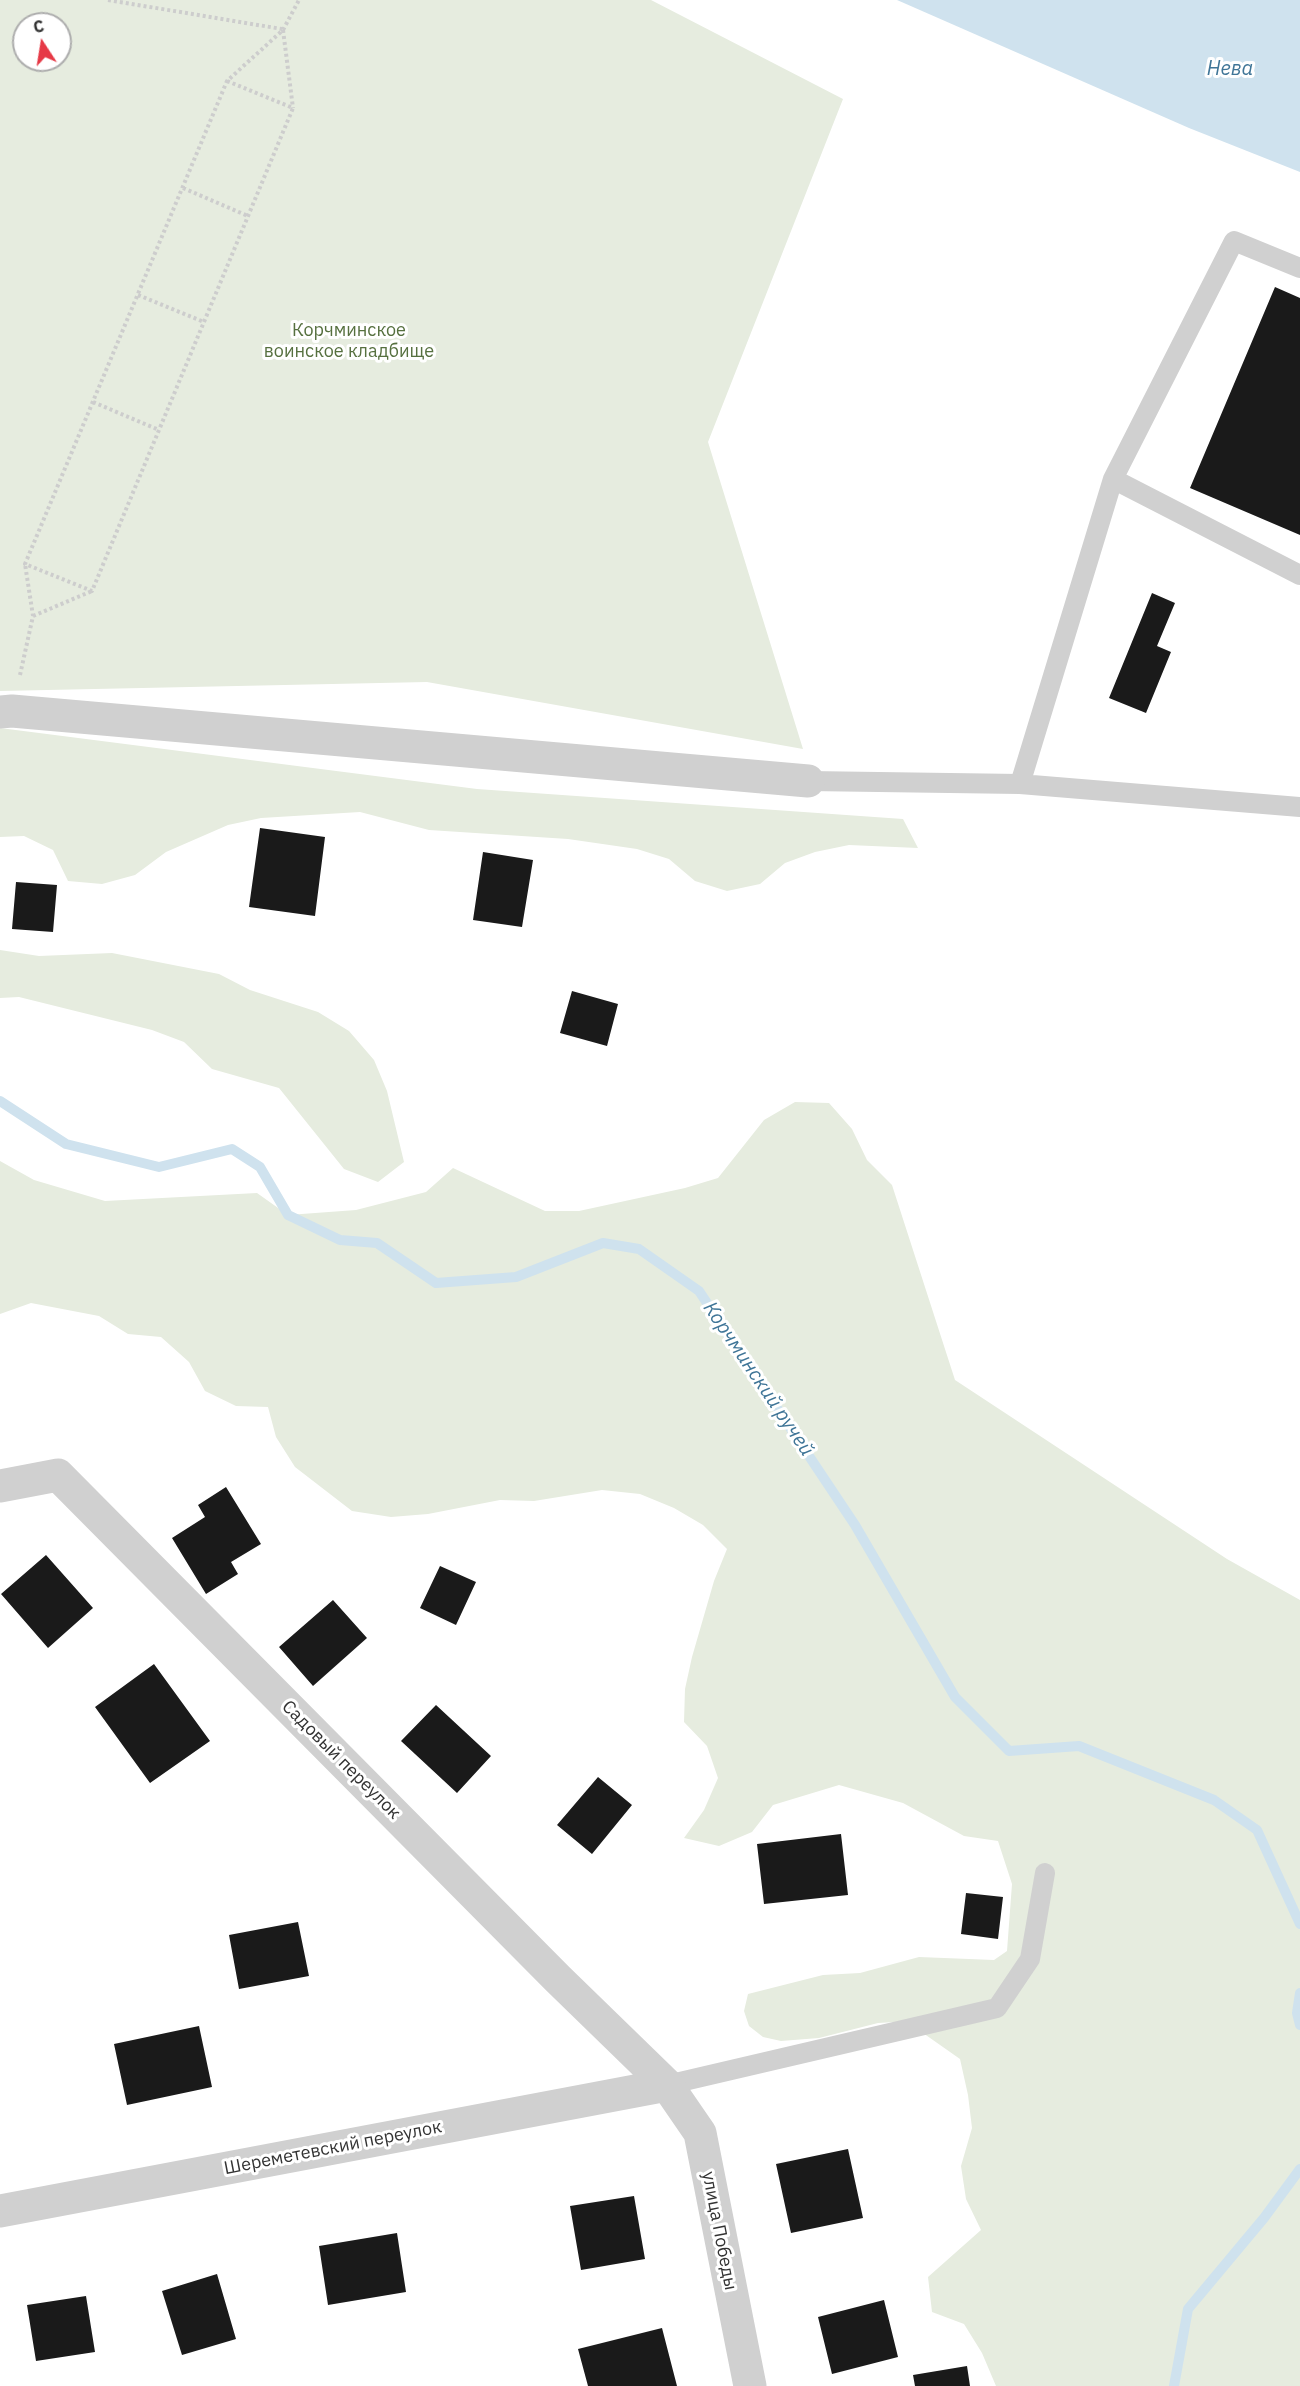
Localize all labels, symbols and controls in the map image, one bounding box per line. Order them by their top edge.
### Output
north arrow [12,12,72,72]
text: С [31,15,46,37]
water label: Нева [1207,57,1253,81]
park label: Корчминское воинское кладбище [264,320,434,362]
water label: Корчминский ручей [697,1297,819,1461]
street label: Садовый переулок [277,1696,405,1824]
street label: Шереметевский переулок [222,2116,444,2180]
street label: улица Победы [697,2170,741,2292]

